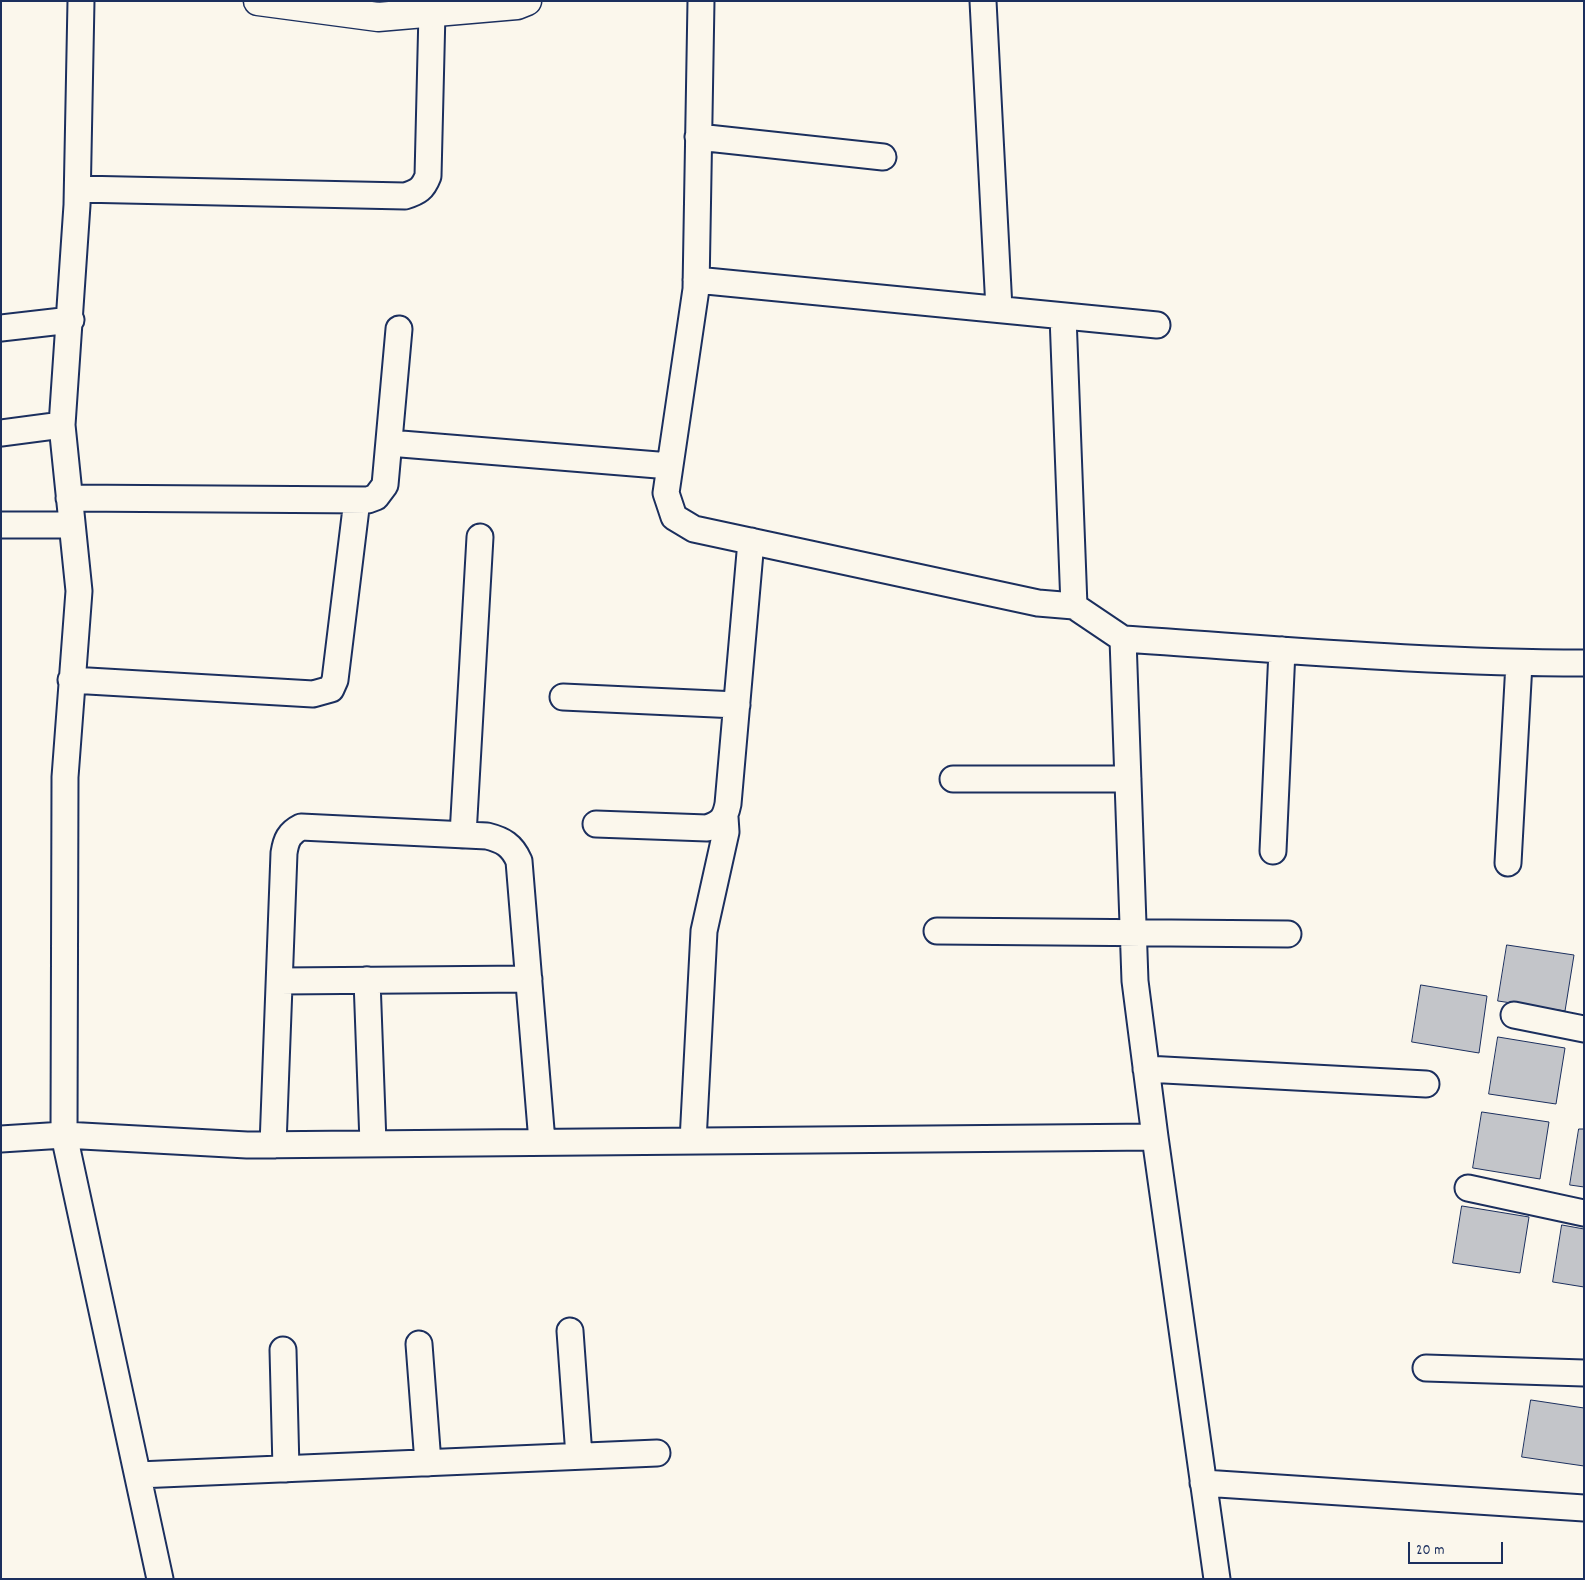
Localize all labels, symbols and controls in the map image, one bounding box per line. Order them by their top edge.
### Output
scale bar [1410,1532,1505,1564]
text: 20 m [1416,1540,1444,1562]

